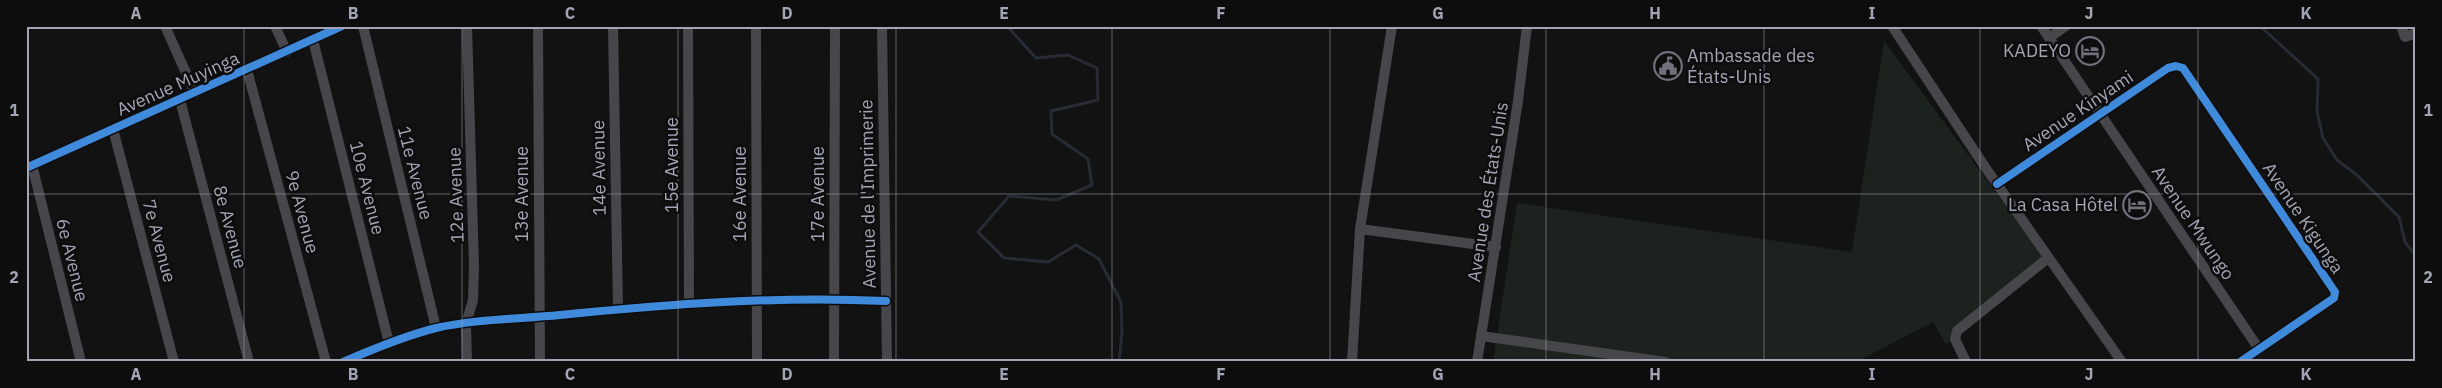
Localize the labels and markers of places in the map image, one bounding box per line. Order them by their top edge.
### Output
hotel icon: KADEYO [2075,36,2105,66]
place label: KADEYO [2003,39,2071,62]
place label: Ambassade des États-Unis [1687,44,1815,88]
public building icon: Ambassade des États-Unis [1653,51,1683,81]
hotel icon: La Casa Hôtel [2122,190,2152,220]
place label: La Casa Hôtel [2008,193,2118,216]

